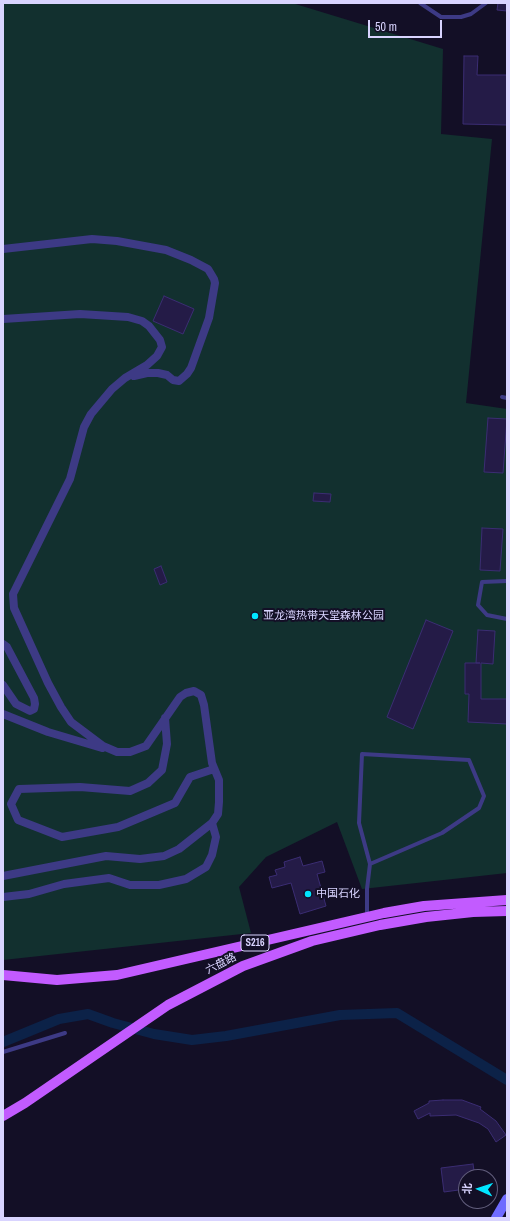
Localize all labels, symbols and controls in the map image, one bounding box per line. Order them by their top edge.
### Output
scale bar [370,12,444,38]
text: 50 m [375,19,397,35]
place label: 亚龙湾热带天堂森林公园 [263,609,384,623]
marker: 亚龙湾热带天堂森林公园 [250,611,260,621]
place label: 中国石化 [316,887,360,901]
marker: 中国石化 [303,889,313,899]
road number: S216 [241,935,269,951]
street label: 六盘路 [203,951,239,977]
north arrow [458,1169,498,1209]
text: 北 [460,1183,474,1194]

